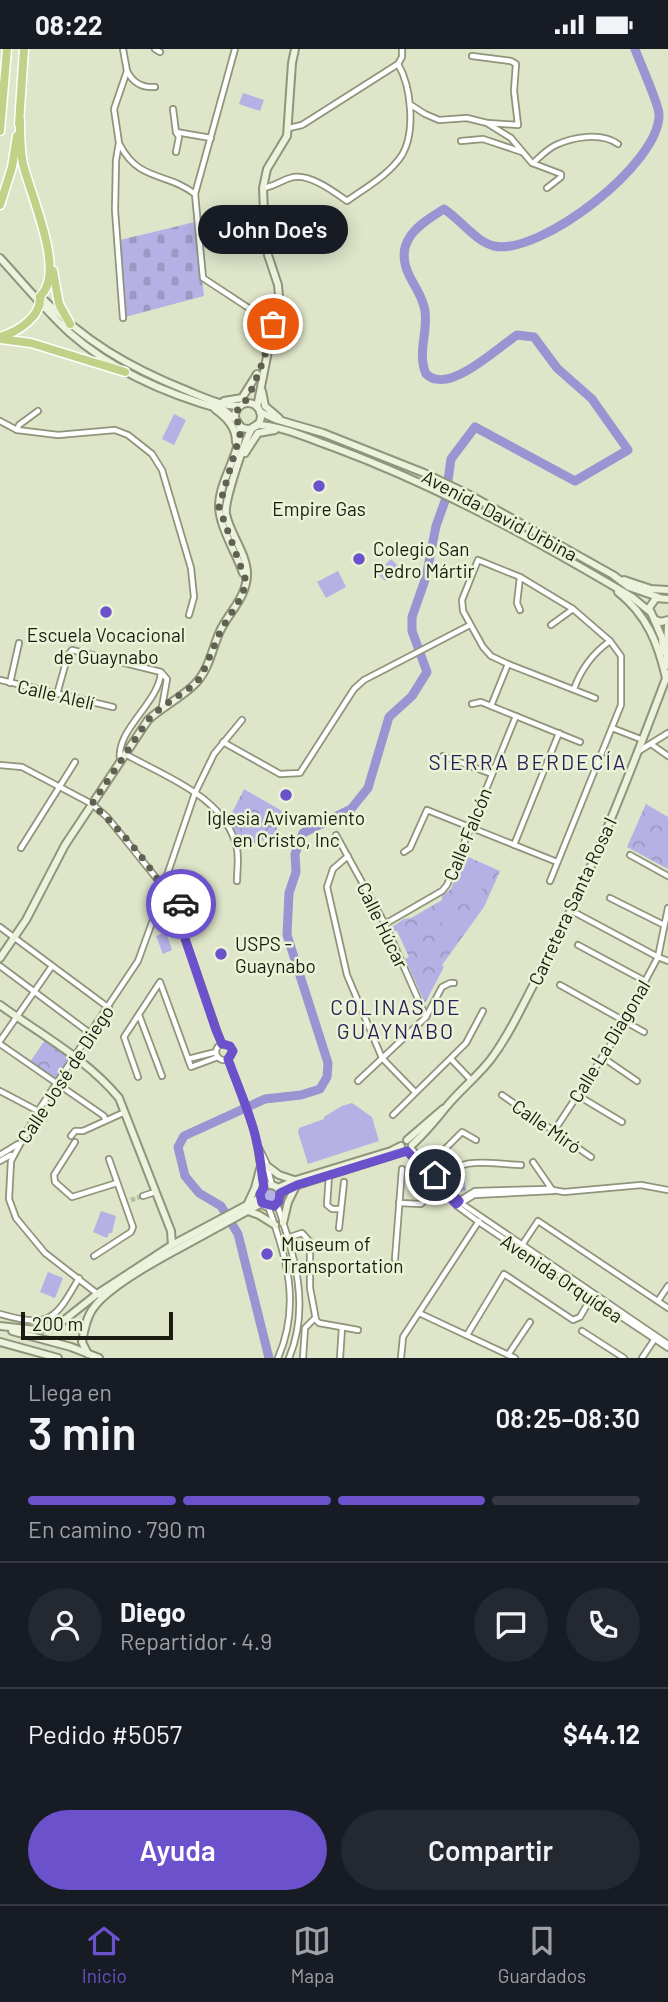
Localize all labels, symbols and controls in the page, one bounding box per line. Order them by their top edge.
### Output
text: 08:22 [35,9,102,40]
callout: John Doe's [198,205,348,254]
text: John Doe's [219,215,327,243]
pin [243,294,303,354]
icon: bag [254,305,292,343]
street label: Avenida David Urbina [418,464,582,566]
marker: Empire Gas [311,478,327,494]
place label: Empire Gas [272,497,366,520]
place label: Colegio San Pedro Mártir [373,537,475,582]
marker: Colegio San Pedro Mártir [351,551,367,567]
marker: Escuela Vocacional de Guaynabo [98,604,114,620]
place label: Escuela Vocacional de Guaynabo [27,623,185,668]
street label: Calle Alelí [15,674,97,714]
district label: SIERRA BERDECÍA [428,749,628,774]
street label: Calle Falcón [438,784,496,884]
marker: Iglesia Avivamiento en Cristo, Inc [278,787,294,803]
place label: Iglesia Avivamiento en Cristo, Inc [207,806,365,851]
street label: Carretera Santa Rosa I [523,813,621,989]
courier [146,869,216,939]
street label: Calle Húcar [352,878,414,972]
icon: car [162,885,200,923]
place label: USPS - Guaynabo [235,932,316,977]
marker: USPS - Guaynabo [213,946,229,962]
street label: Calle La Diagonal [563,975,655,1107]
district label: COLINAS DE GUAYNABO [330,994,462,1043]
street label: Calle José de Diego [12,1001,118,1147]
street label: Calle Miró [508,1094,586,1158]
pin [405,1145,465,1205]
icon: home [416,1156,454,1194]
street label: Avenida Orquídea [497,1229,627,1327]
place label: Museum of Transportation [281,1232,404,1277]
marker: Museum of Transportation [259,1246,275,1262]
scale bar [21,1309,173,1341]
text: 200 m [32,1312,83,1335]
text: Llega en [28,1378,112,1406]
text: 08:25–08:30 [495,1402,640,1433]
text: 3 min [28,1404,137,1459]
text: En camino · 790 m [28,1515,206,1543]
button: person [28,1588,102,1662]
button: chat [474,1588,548,1662]
button: phone [566,1588,640,1662]
text: Diego [120,1596,186,1627]
text: Repartidor · 4.9 [120,1627,272,1655]
text: Pedido #5057 [28,1718,182,1749]
text: $44.12 [563,1718,640,1749]
button: Ayuda [28,1810,327,1890]
button: Compartir [341,1810,640,1890]
tab: Inicio [82,1922,127,1987]
tab: Mapa [291,1922,334,1987]
tab: Guardados [498,1922,586,1987]

